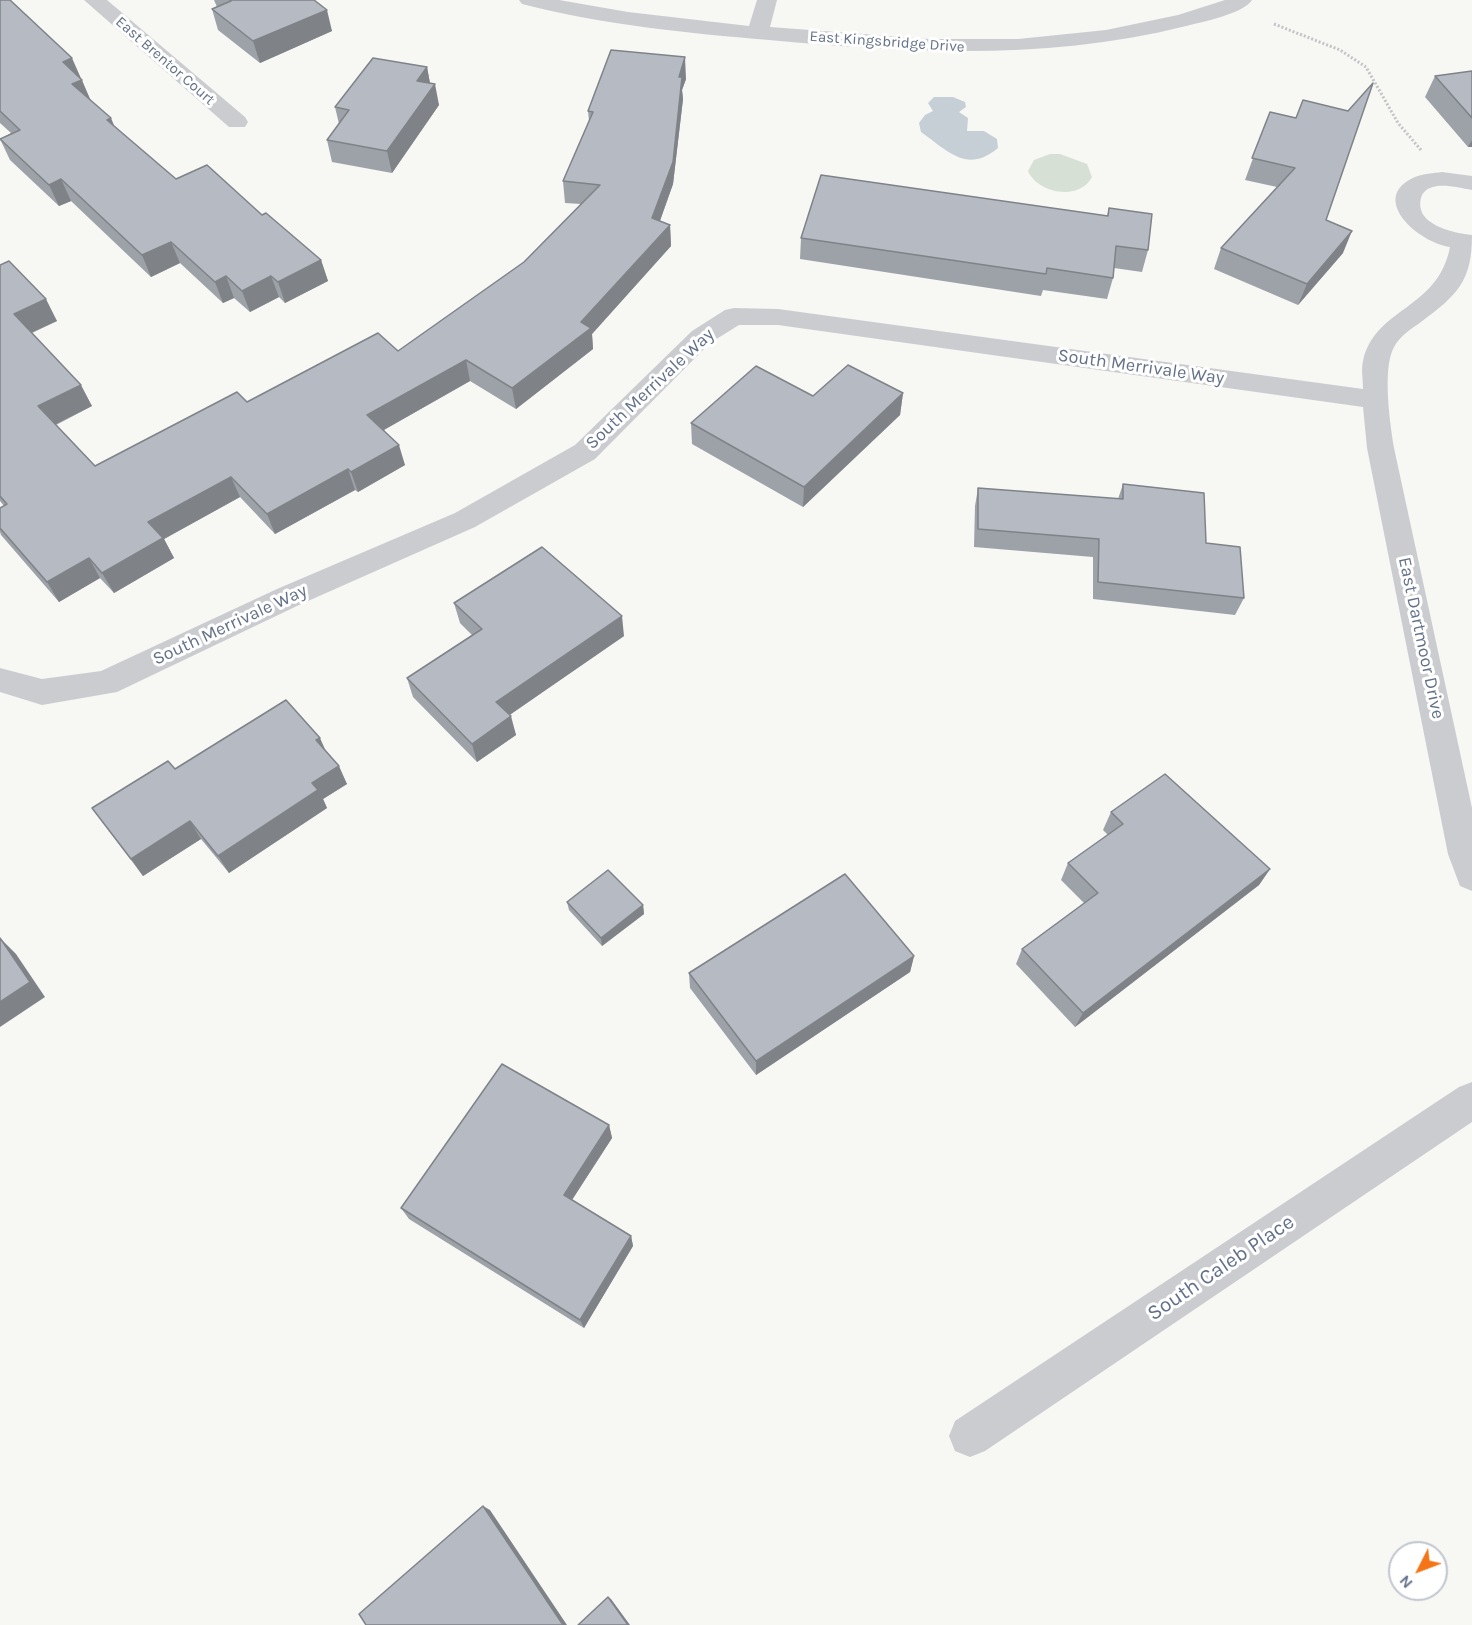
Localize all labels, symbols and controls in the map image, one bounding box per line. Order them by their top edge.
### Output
street label: East Brentor Court [112,13,218,109]
street label: East Kingsbridge Drive [809,28,965,56]
street label: South Merrivale Way [581,324,719,454]
street label: South Merrivale Way [1056,345,1226,389]
street label: East Dartmoor Drive [1393,555,1449,721]
street label: South Merrivale Way [149,580,311,670]
street label: South Caleb Place [1143,1210,1299,1326]
north arrow [1388,1541,1448,1601]
text: N [1395,1571,1417,1593]

